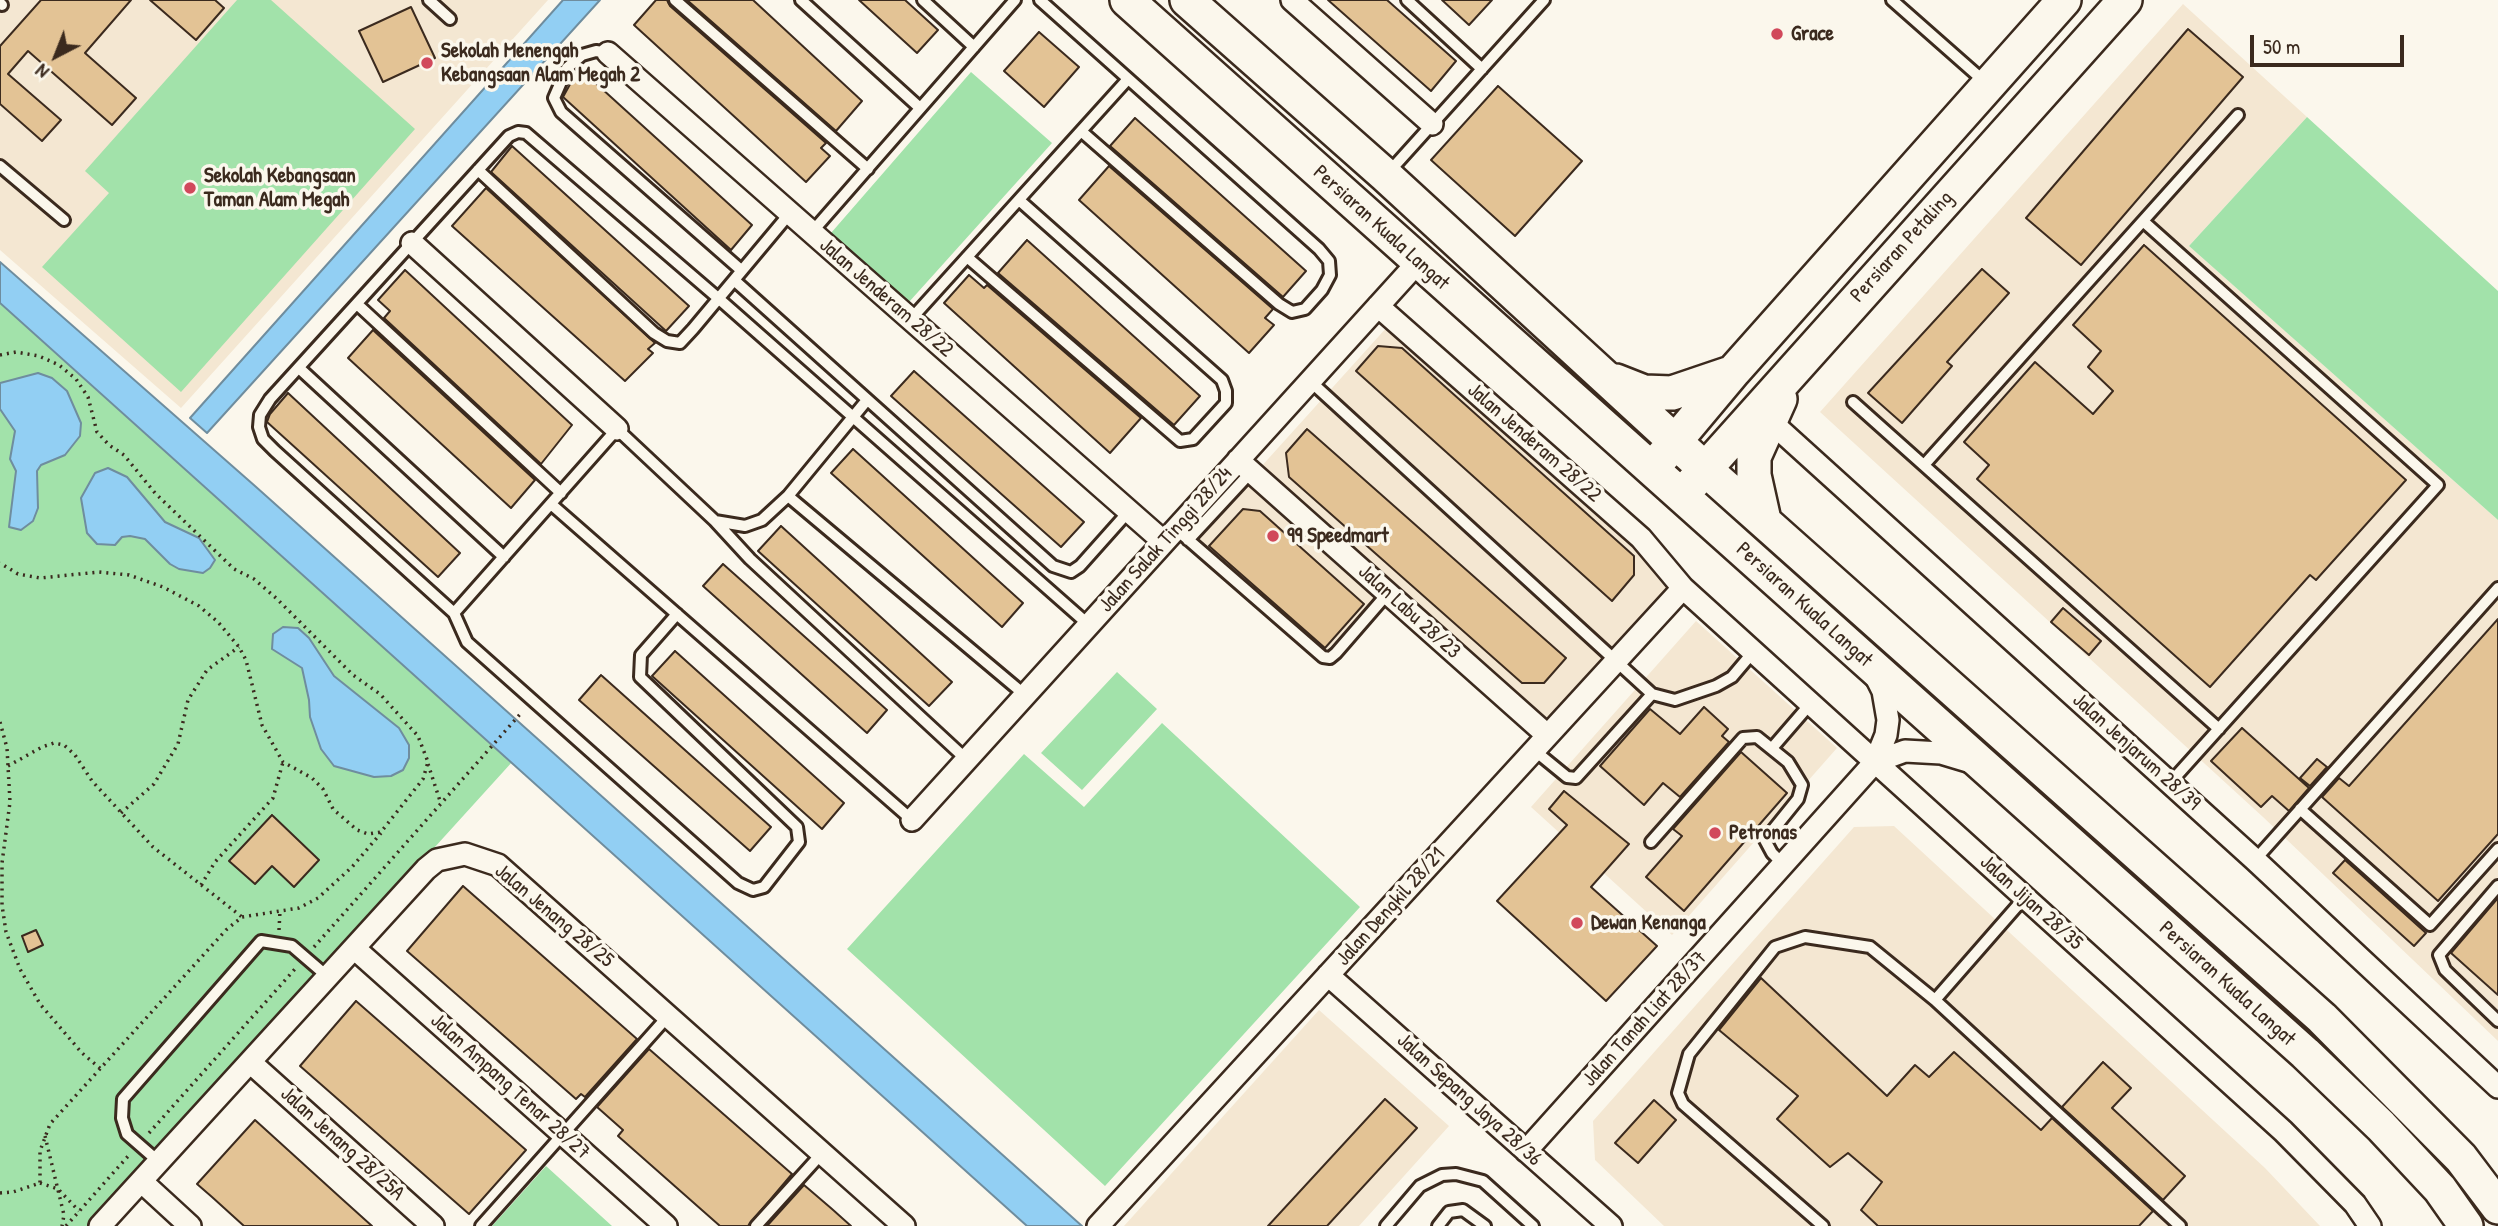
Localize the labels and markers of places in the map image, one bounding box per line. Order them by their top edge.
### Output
place label: Grace [1791,21,1834,47]
marker: Grace [1769,26,1785,42]
place label: Sekolah Menengah Kebangsaan Alam Megah 2 [441,38,640,88]
marker: Sekolah Menengah Kebangsaan Alam Megah 2 [419,55,435,71]
place label: Sekolah Kebangsaan Taman Alam Megah [204,163,356,213]
marker: Sekolah Kebangsaan Taman Alam Megah [182,180,198,196]
place label: 99 Speedmart [1287,523,1389,549]
marker: 99 Speedmart [1265,528,1281,544]
place label: Petronas [1729,820,1797,846]
marker: Petronas [1707,825,1723,841]
place label: Dewan Kenanga [1591,910,1706,936]
marker: Dewan Kenanga [1569,915,1585,931]

